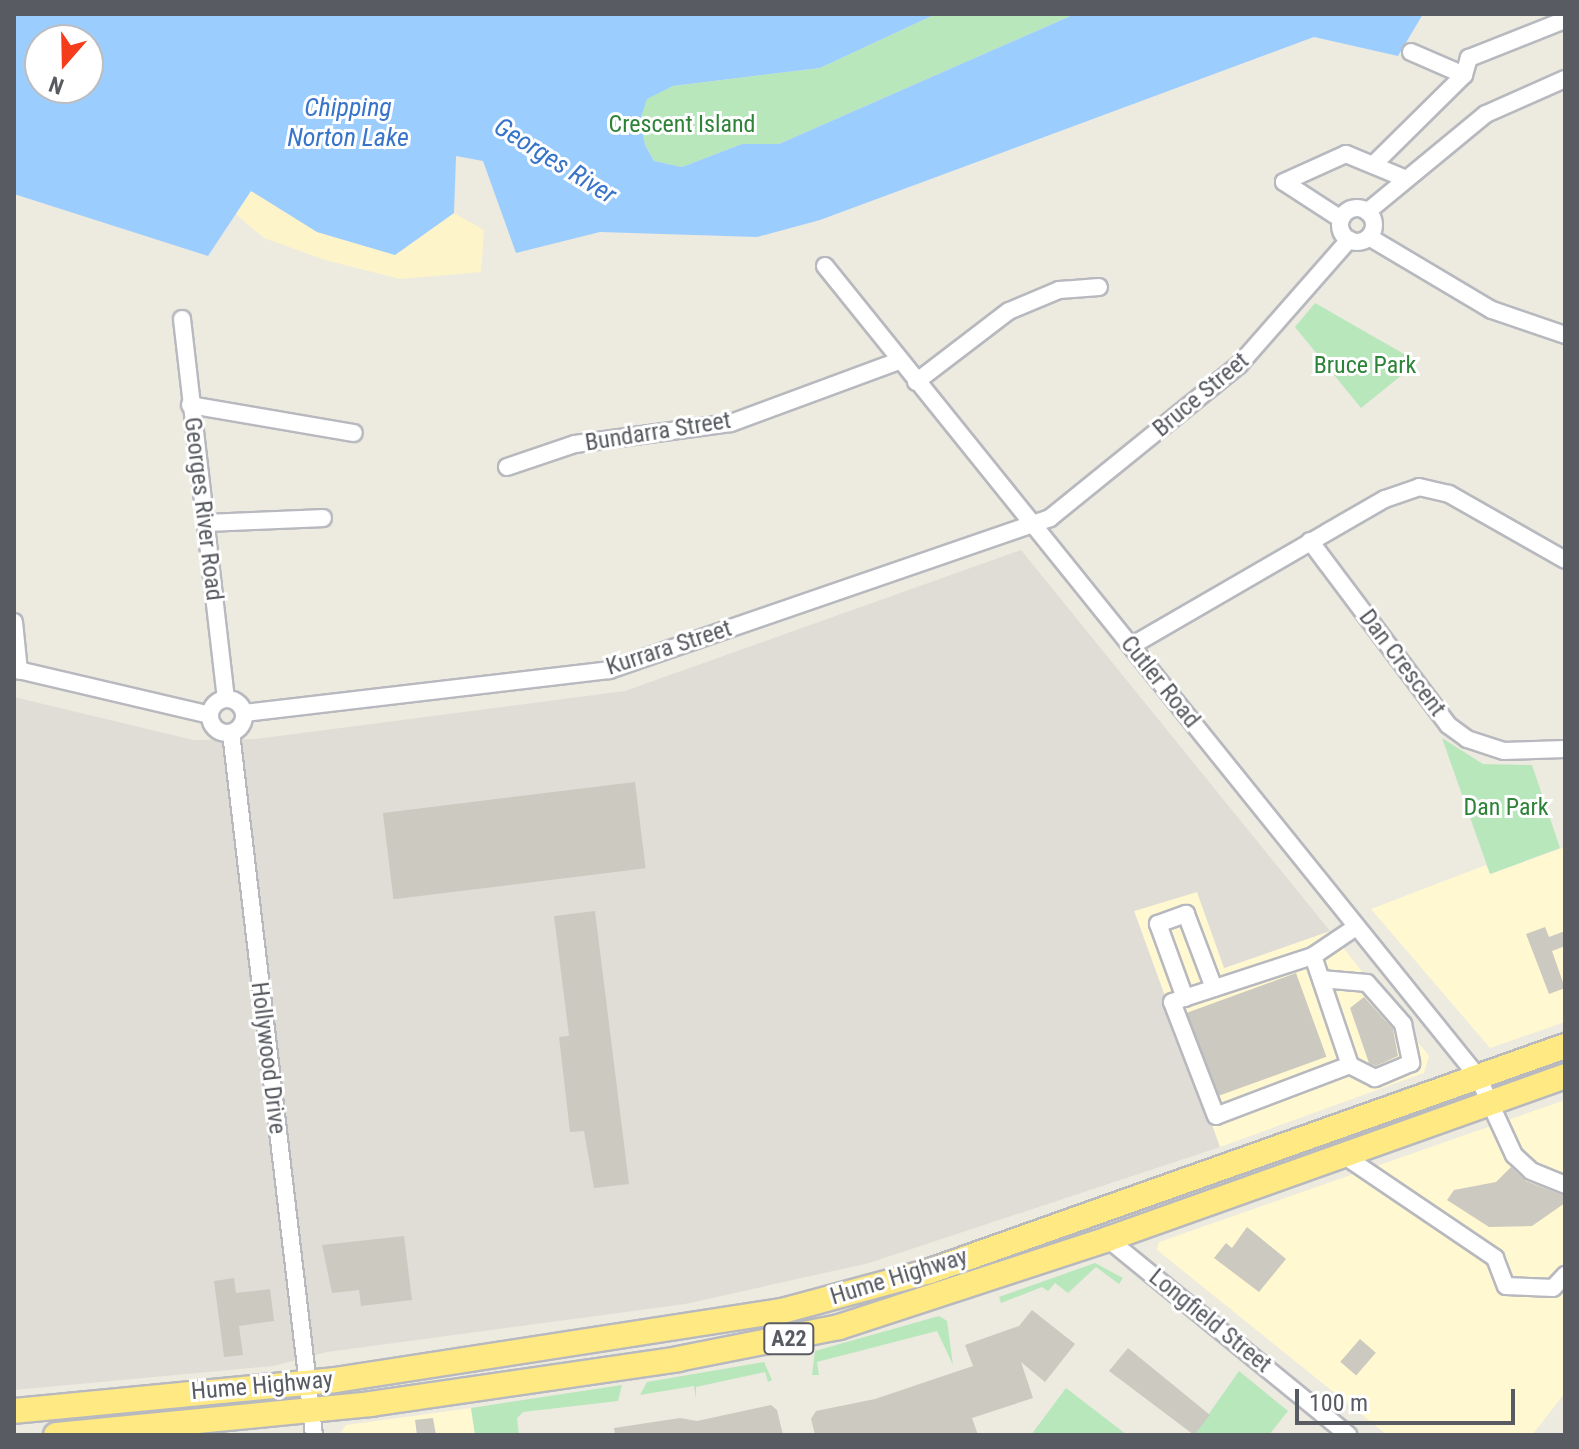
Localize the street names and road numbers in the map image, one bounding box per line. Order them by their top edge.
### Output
street label: Bruce Street [1147,347,1255,443]
street label: Bundarra Street [583,406,733,458]
street label: Georges River Road [177,416,229,602]
street label: Dan Crescent [1353,604,1451,722]
street label: Kurrara Street [603,614,735,682]
street label: Cutler Road [1114,630,1206,734]
street label: Hollywood Drive [244,980,292,1136]
street label: Hume Highway [827,1242,971,1312]
street label: Longfield Street [1143,1263,1277,1379]
road number: A22 [763,1321,815,1357]
street label: Hume Highway [190,1365,334,1407]

